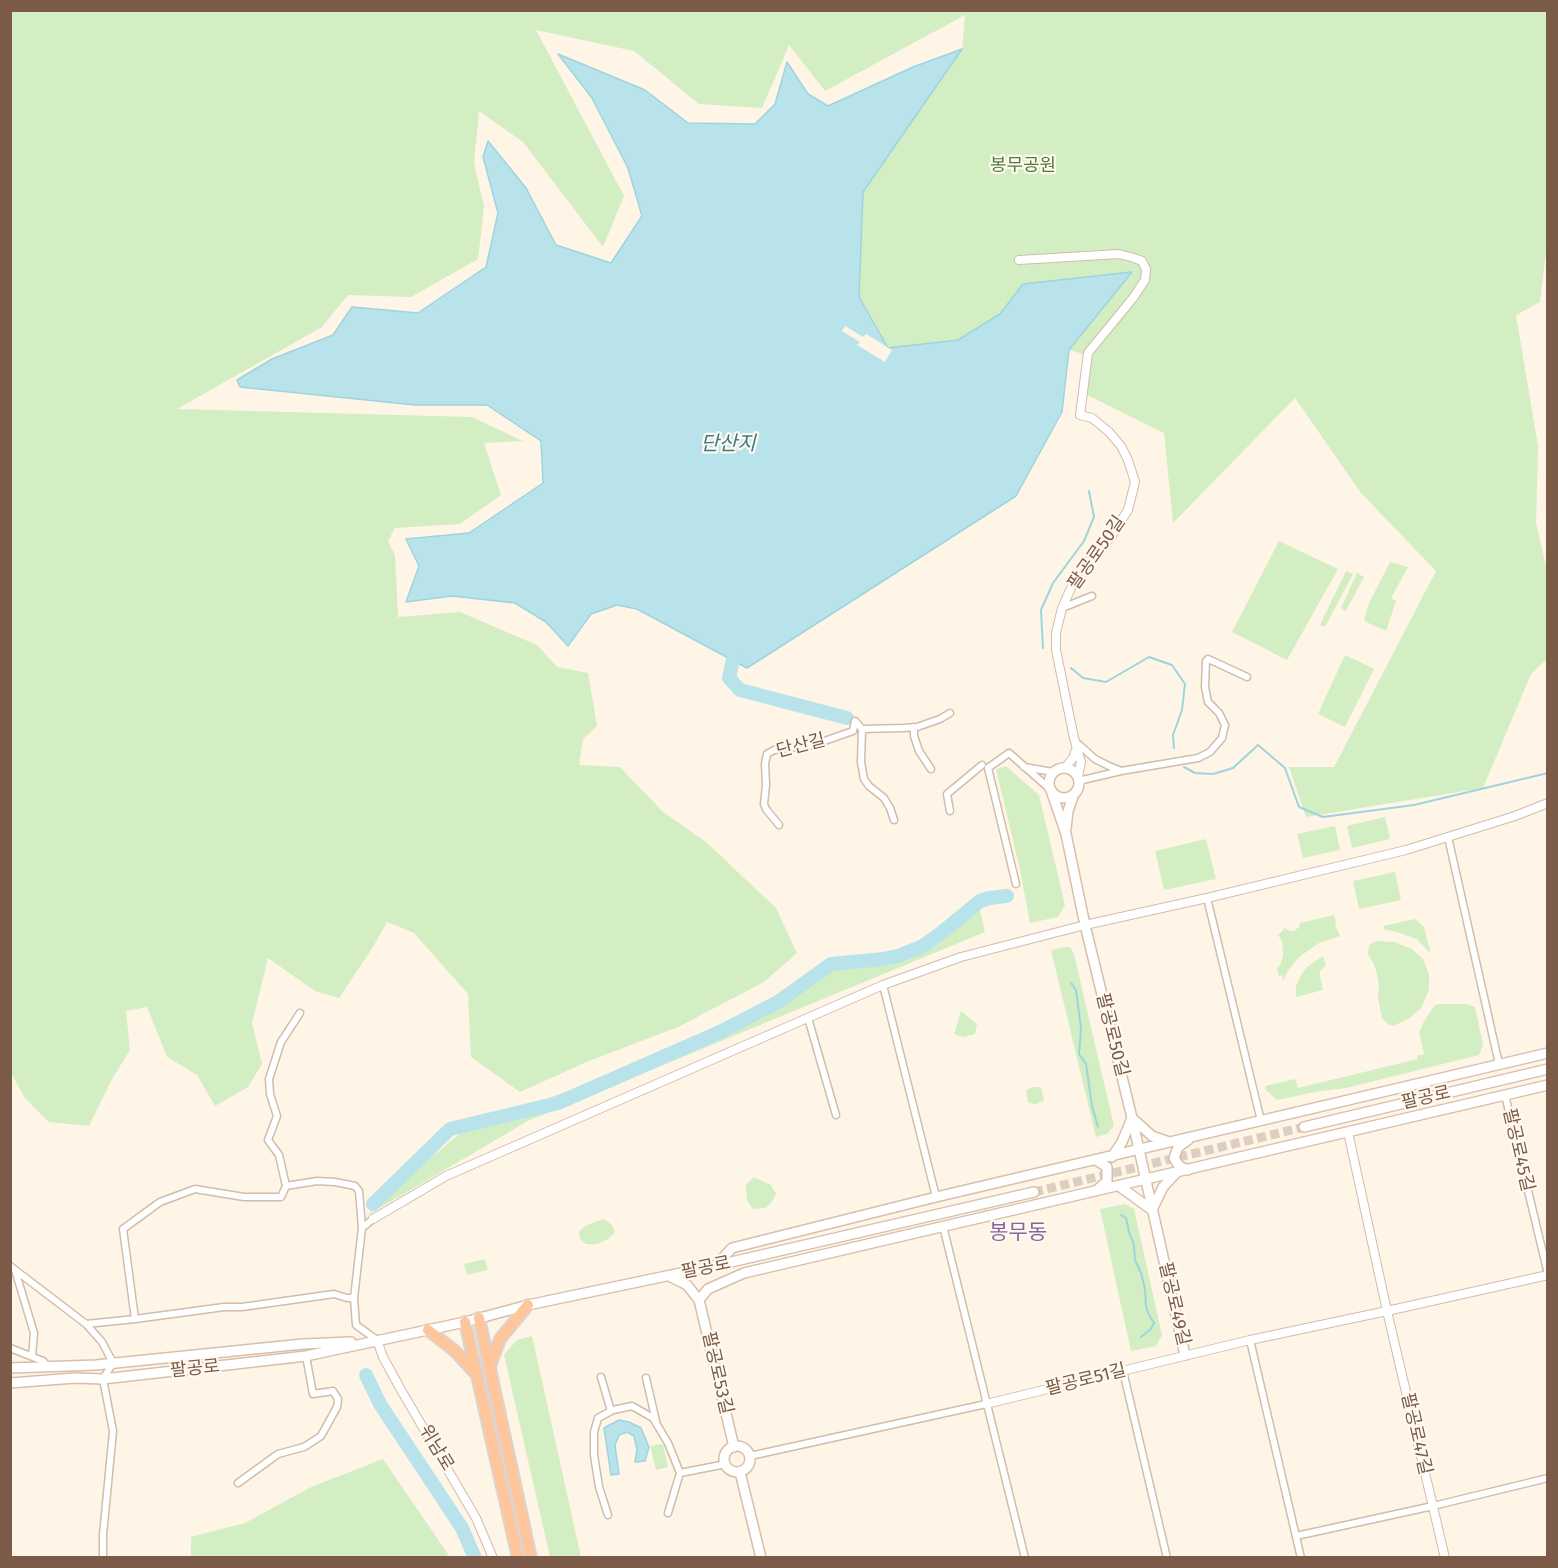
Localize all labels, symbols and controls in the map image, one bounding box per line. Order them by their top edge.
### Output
park label: 봉무공원 [990,155,1056,177]
water label: 단산지 [700,432,756,456]
street label: 팔공로50길 [1064,512,1130,594]
street label: 단산길 [774,730,828,762]
street label: 팔공로50길 [1091,991,1133,1079]
street label: 팔공로 [1399,1082,1453,1114]
street label: 팔공로45길 [1498,1106,1538,1194]
district label: 봉무동 [989,1220,1047,1246]
street label: 팔공로 [679,1252,733,1284]
street label: 팔공로49길 [1154,1260,1194,1348]
street label: 팔공로53길 [697,1330,737,1416]
street label: 팔공로 [169,1356,221,1382]
street label: 팔공로51길 [1044,1360,1128,1400]
street label: 팔공로47길 [1396,1391,1436,1477]
street label: 위남로 [414,1421,458,1475]

